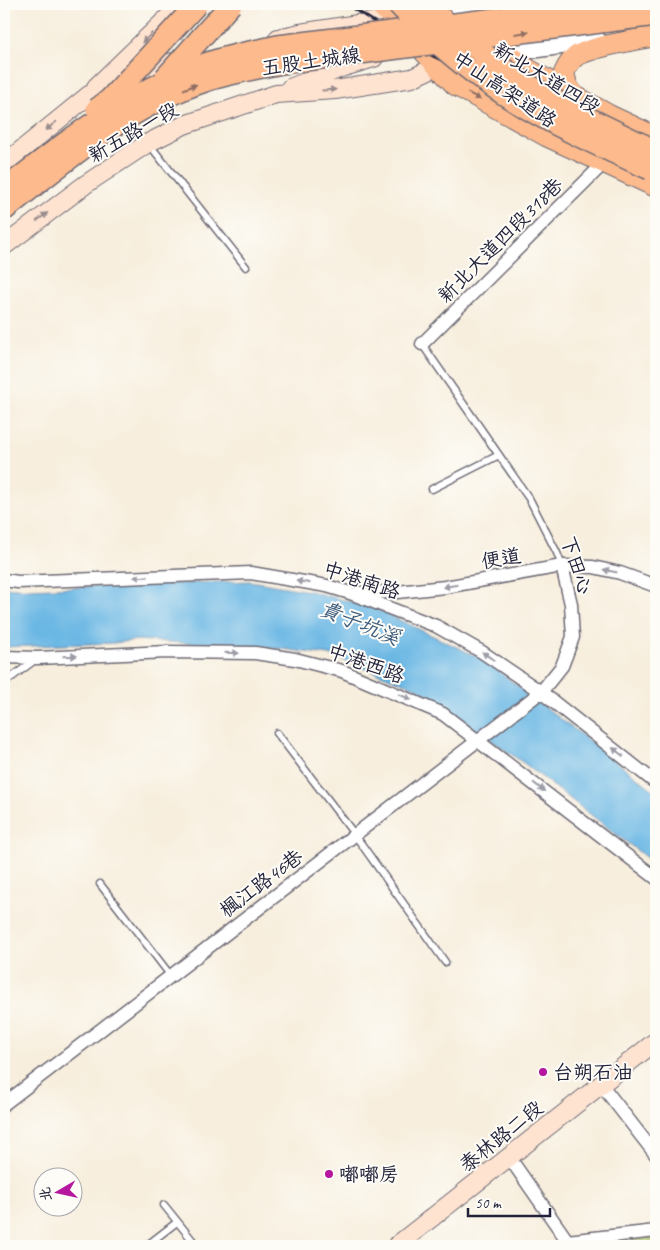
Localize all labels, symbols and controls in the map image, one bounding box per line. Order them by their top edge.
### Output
one-way arrow [514,29,530,37]
one-way arrow [141,32,153,44]
street label: 新北大道四段 [489,37,605,120]
street label: 五股土城線 [260,42,362,81]
street label: 中山高架道路 [448,45,562,134]
one-way arrow [183,83,197,91]
one-way arrow [322,86,338,94]
one-way arrow [467,92,482,100]
street label: 新五路一段 [84,97,183,168]
one-way arrow [45,120,58,131]
street label: 新北大道四段318巷 [432,172,569,308]
one-way arrow [36,211,49,222]
street label: 下田心 [555,533,598,598]
street label: 便道 [479,543,523,574]
street label: 中港南路 [320,556,405,605]
one-way arrow [602,566,618,574]
one-way arrow [133,573,149,581]
one-way arrow [295,577,311,585]
one-way arrow [441,582,457,590]
water label: 貴子坑溪 [316,595,405,651]
street label: 中港西路 [324,638,409,689]
one-way arrow [225,649,241,657]
one-way arrow [481,651,494,660]
one-way arrow [62,652,78,660]
one-way arrow [398,694,412,702]
one-way arrow [612,747,625,758]
one-way arrow [532,782,545,793]
street label: 楓江路46巷 [215,843,309,923]
place label: 台朔石油 [553,1060,633,1085]
marker: 台朔石油 [537,1066,549,1078]
street label: 泰林路二段 [455,1095,548,1178]
place label: 嘟嘟房 [339,1162,399,1187]
north arrow [32,1168,82,1218]
marker: 嘟嘟房 [323,1168,335,1180]
scale bar [468,1185,550,1217]
text: 北 [36,1186,55,1202]
text: 50 m [475,1194,502,1213]

